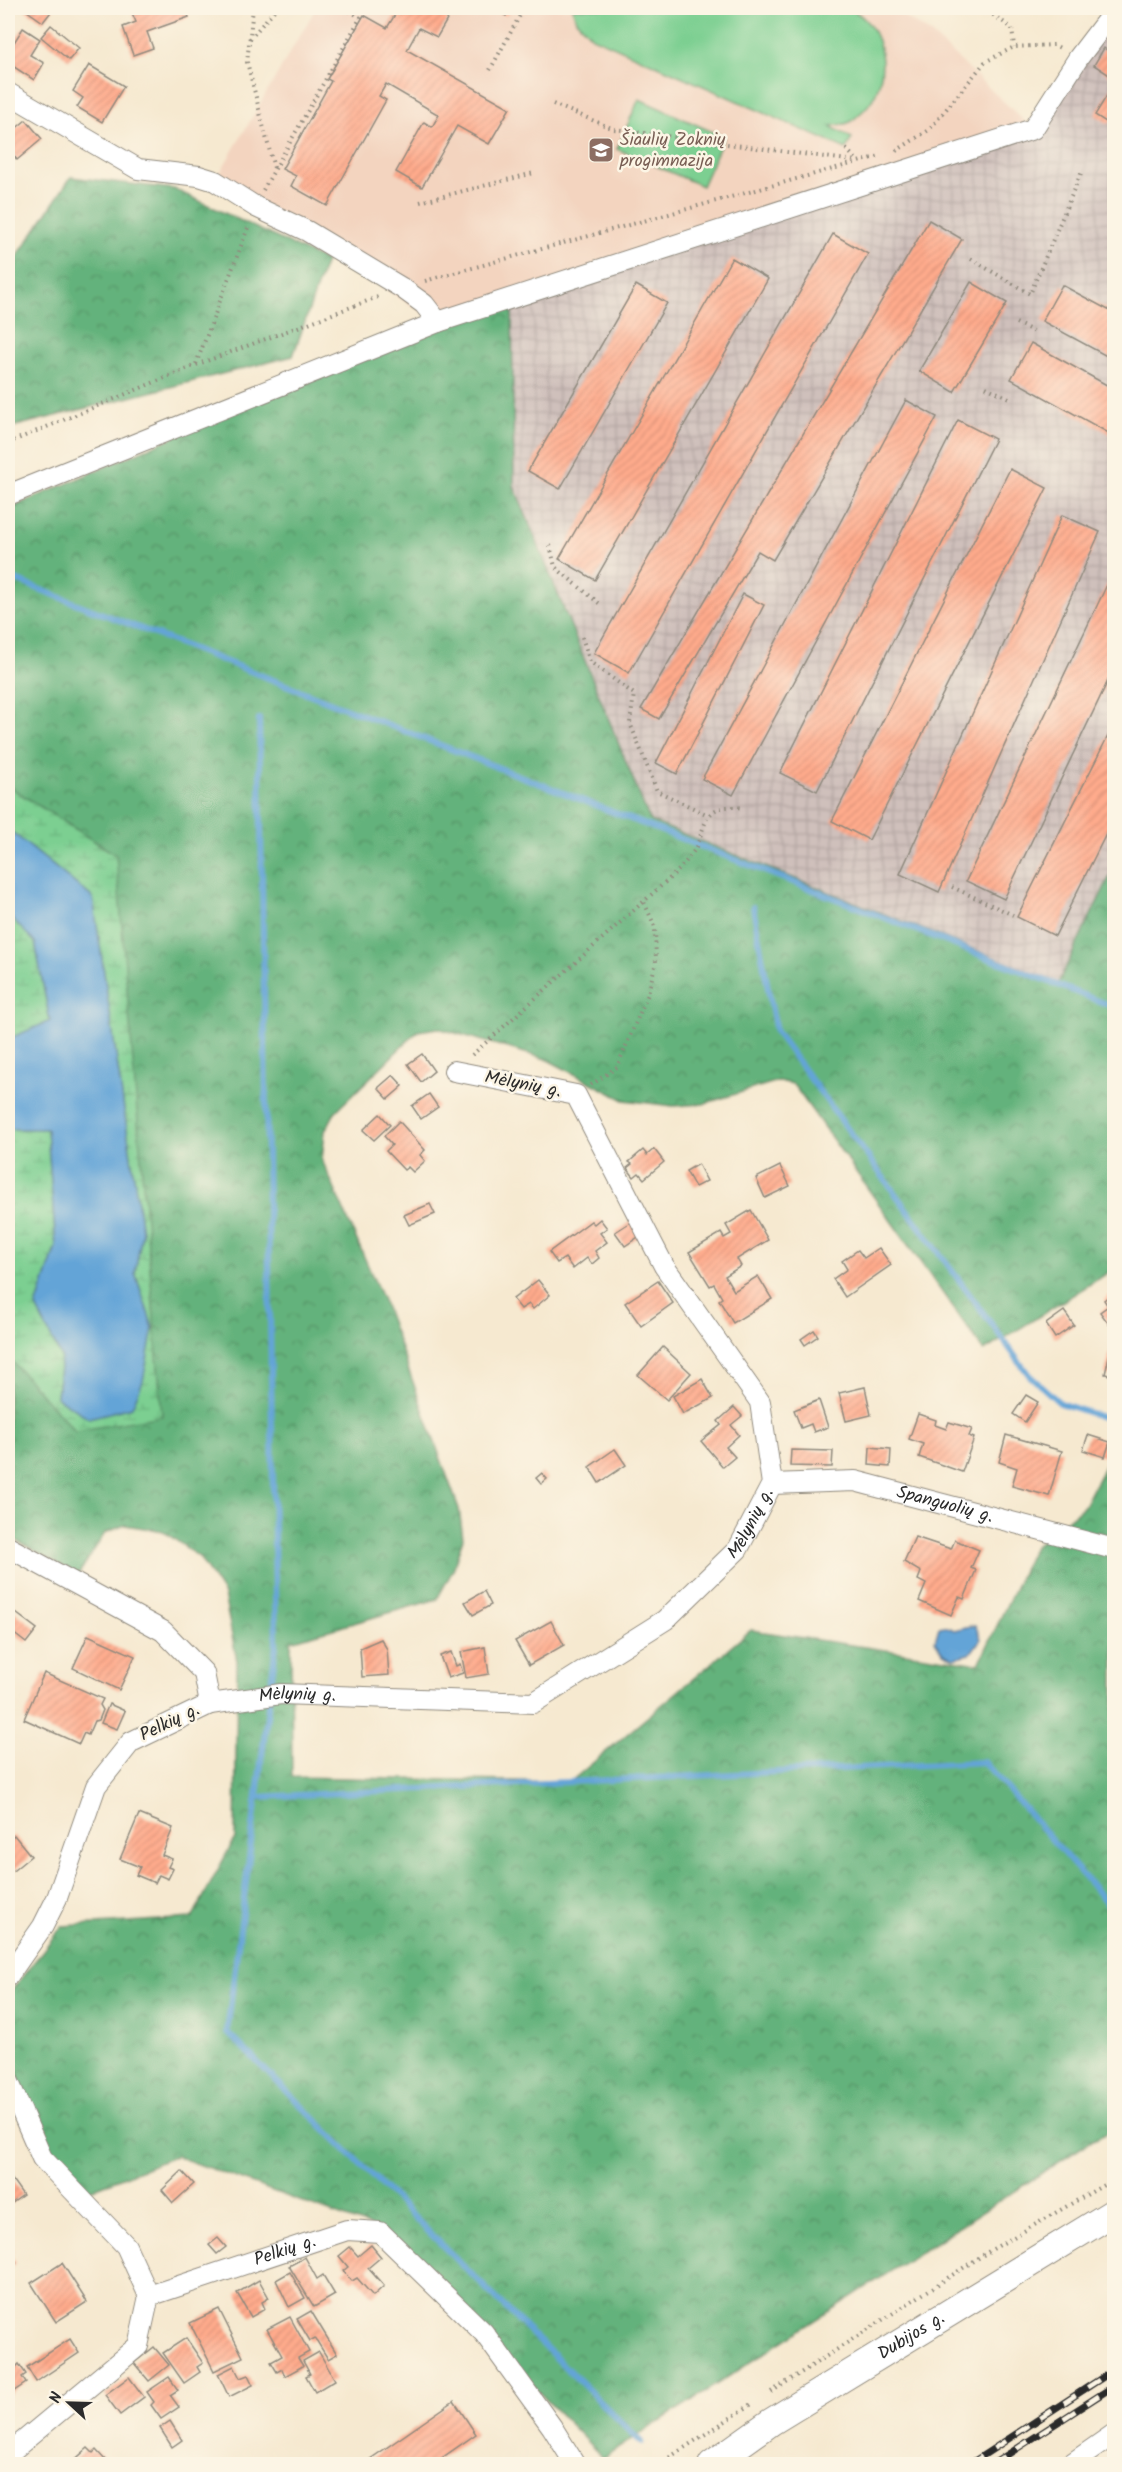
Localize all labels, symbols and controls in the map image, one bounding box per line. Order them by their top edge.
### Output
place label: Šiaulių Zoknių progimnazija [619,126,726,176]
school or university icon: Šiaulių Zoknių progimnazija [586,135,616,165]
street label: Mėlynių g. [482,1063,564,1107]
street label: Spanguolių g. [893,1478,996,1531]
street label: Mėlynių g. [720,1483,782,1567]
street label: Mėlynių g. [257,1679,337,1711]
street label: Pelkių g. [135,1696,205,1750]
street label: Pelkių g. [250,2227,320,2275]
street label: Dubijos g. [872,2304,951,2368]
north arrow [39,2373,99,2433]
text: N [43,2389,70,2407]

